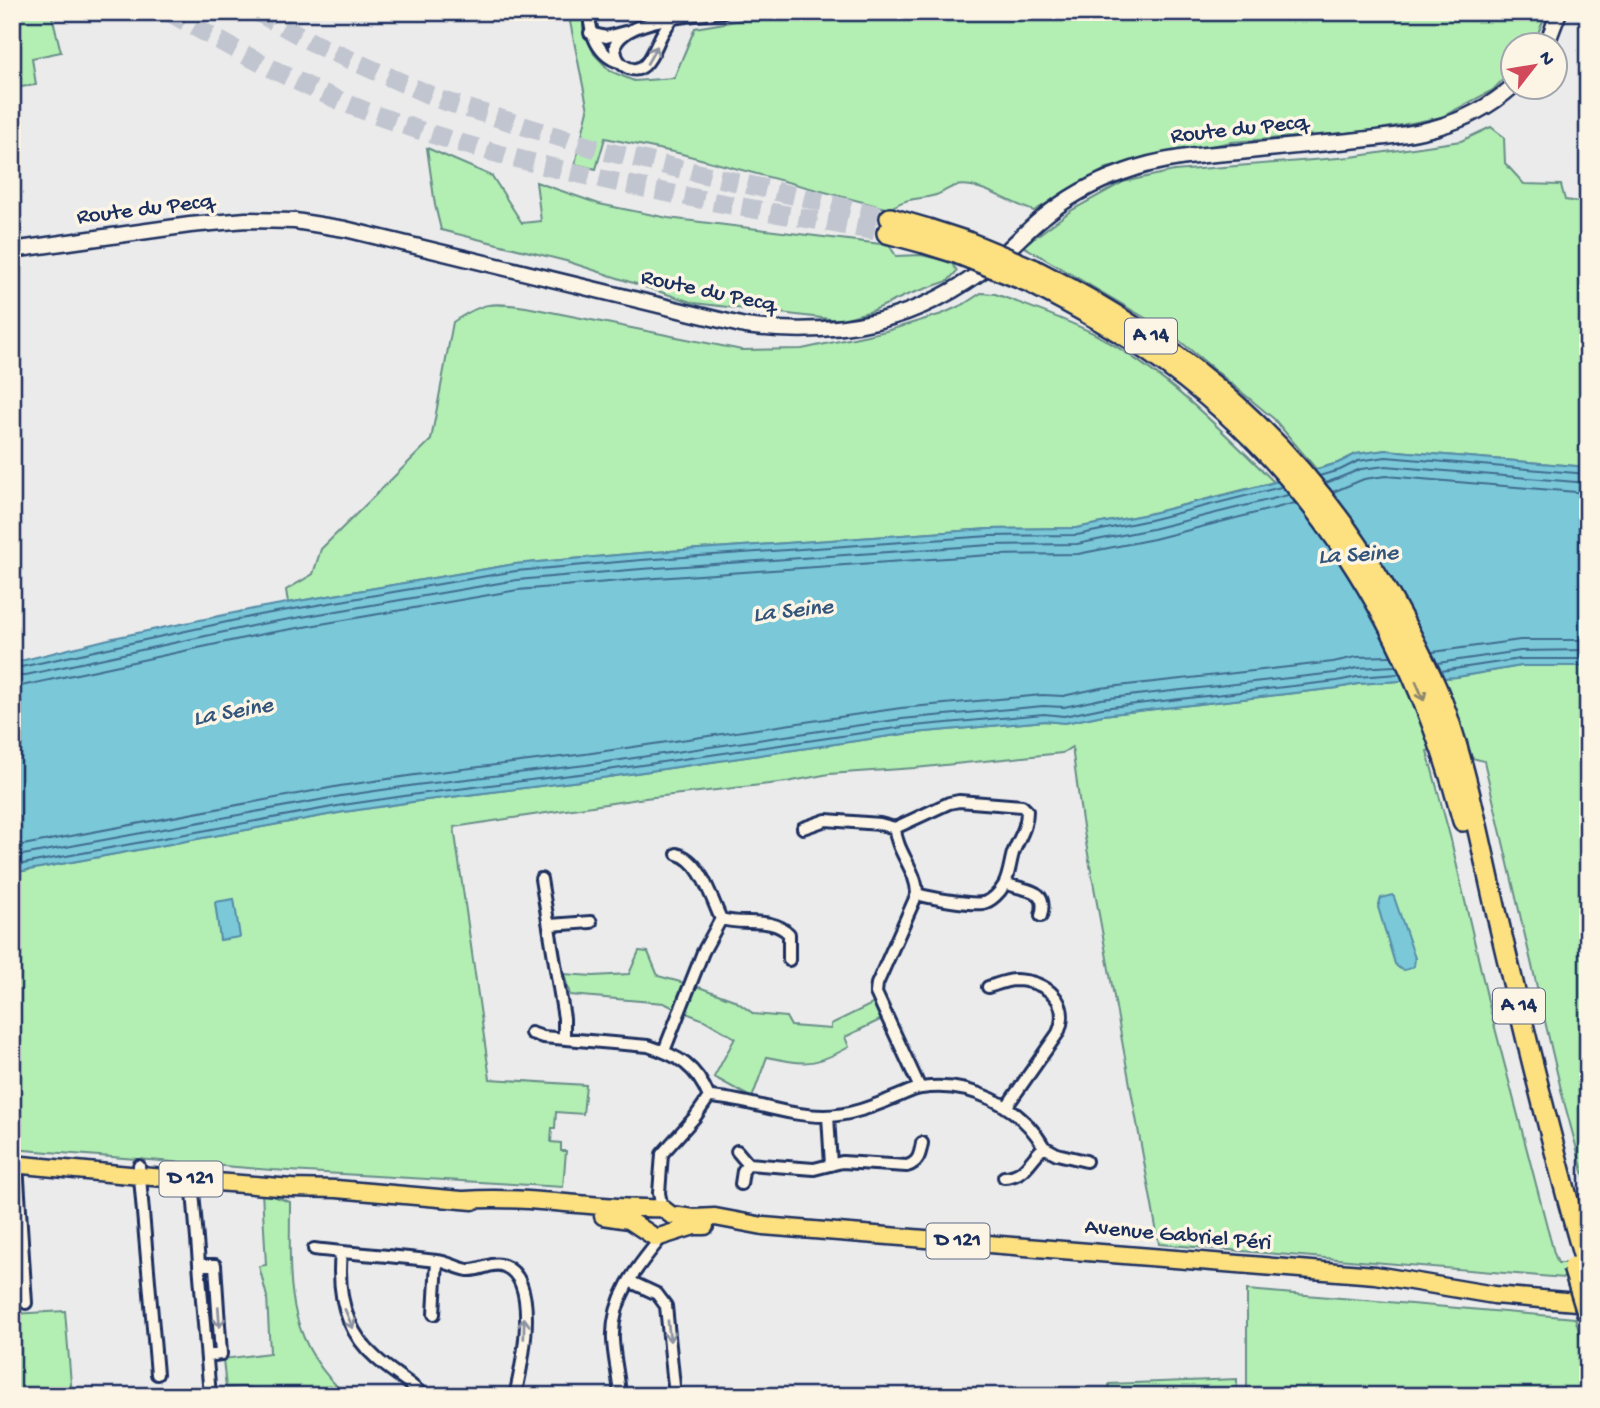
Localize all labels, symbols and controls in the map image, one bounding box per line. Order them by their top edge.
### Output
north arrow [1498,32,1568,102]
one-way arrow [645,45,659,65]
text: N [1533,48,1559,70]
street label: Route du Pecq [1169,109,1312,151]
street label: Route du Pecq [75,188,218,232]
street label: Route du Pecq [638,265,781,320]
road number: A 14 [1125,318,1177,354]
water label: La Seine [1317,539,1400,573]
water label: La Seine [752,593,836,631]
one-way arrow [1414,680,1427,701]
water label: La Seine [191,691,277,734]
road number: A 14 [1493,988,1545,1024]
road number: D 121 [160,1162,222,1196]
street label: Avenue Gabriel Péri [1084,1214,1272,1258]
road number: D 121 [926,1224,990,1258]
one-way arrow [213,1305,226,1328]
one-way arrow [343,1308,356,1329]
one-way arrow [518,1317,531,1340]
one-way arrow [662,1319,675,1342]

